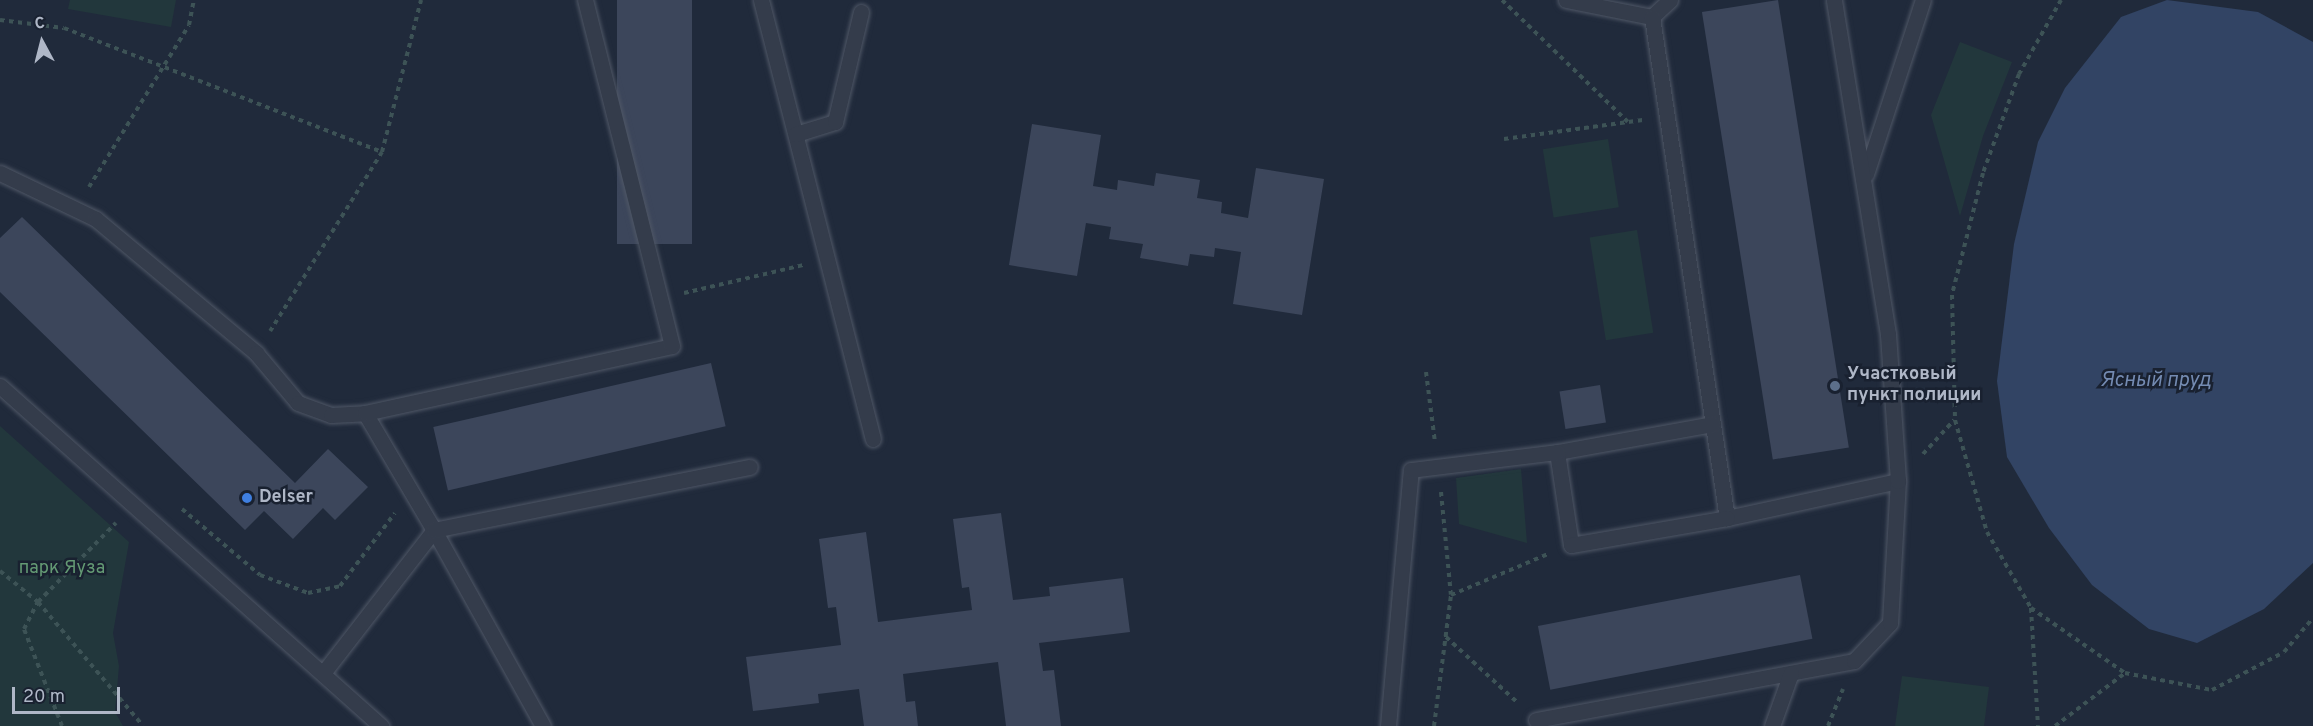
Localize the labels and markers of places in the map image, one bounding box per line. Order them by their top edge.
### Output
place label: Участковый пункт полиции [1847,365,1981,407]
marker: Участковый пункт полиции [1828,379,1842,393]
place label: Delser [259,487,313,509]
marker: Delser [240,491,254,505]

